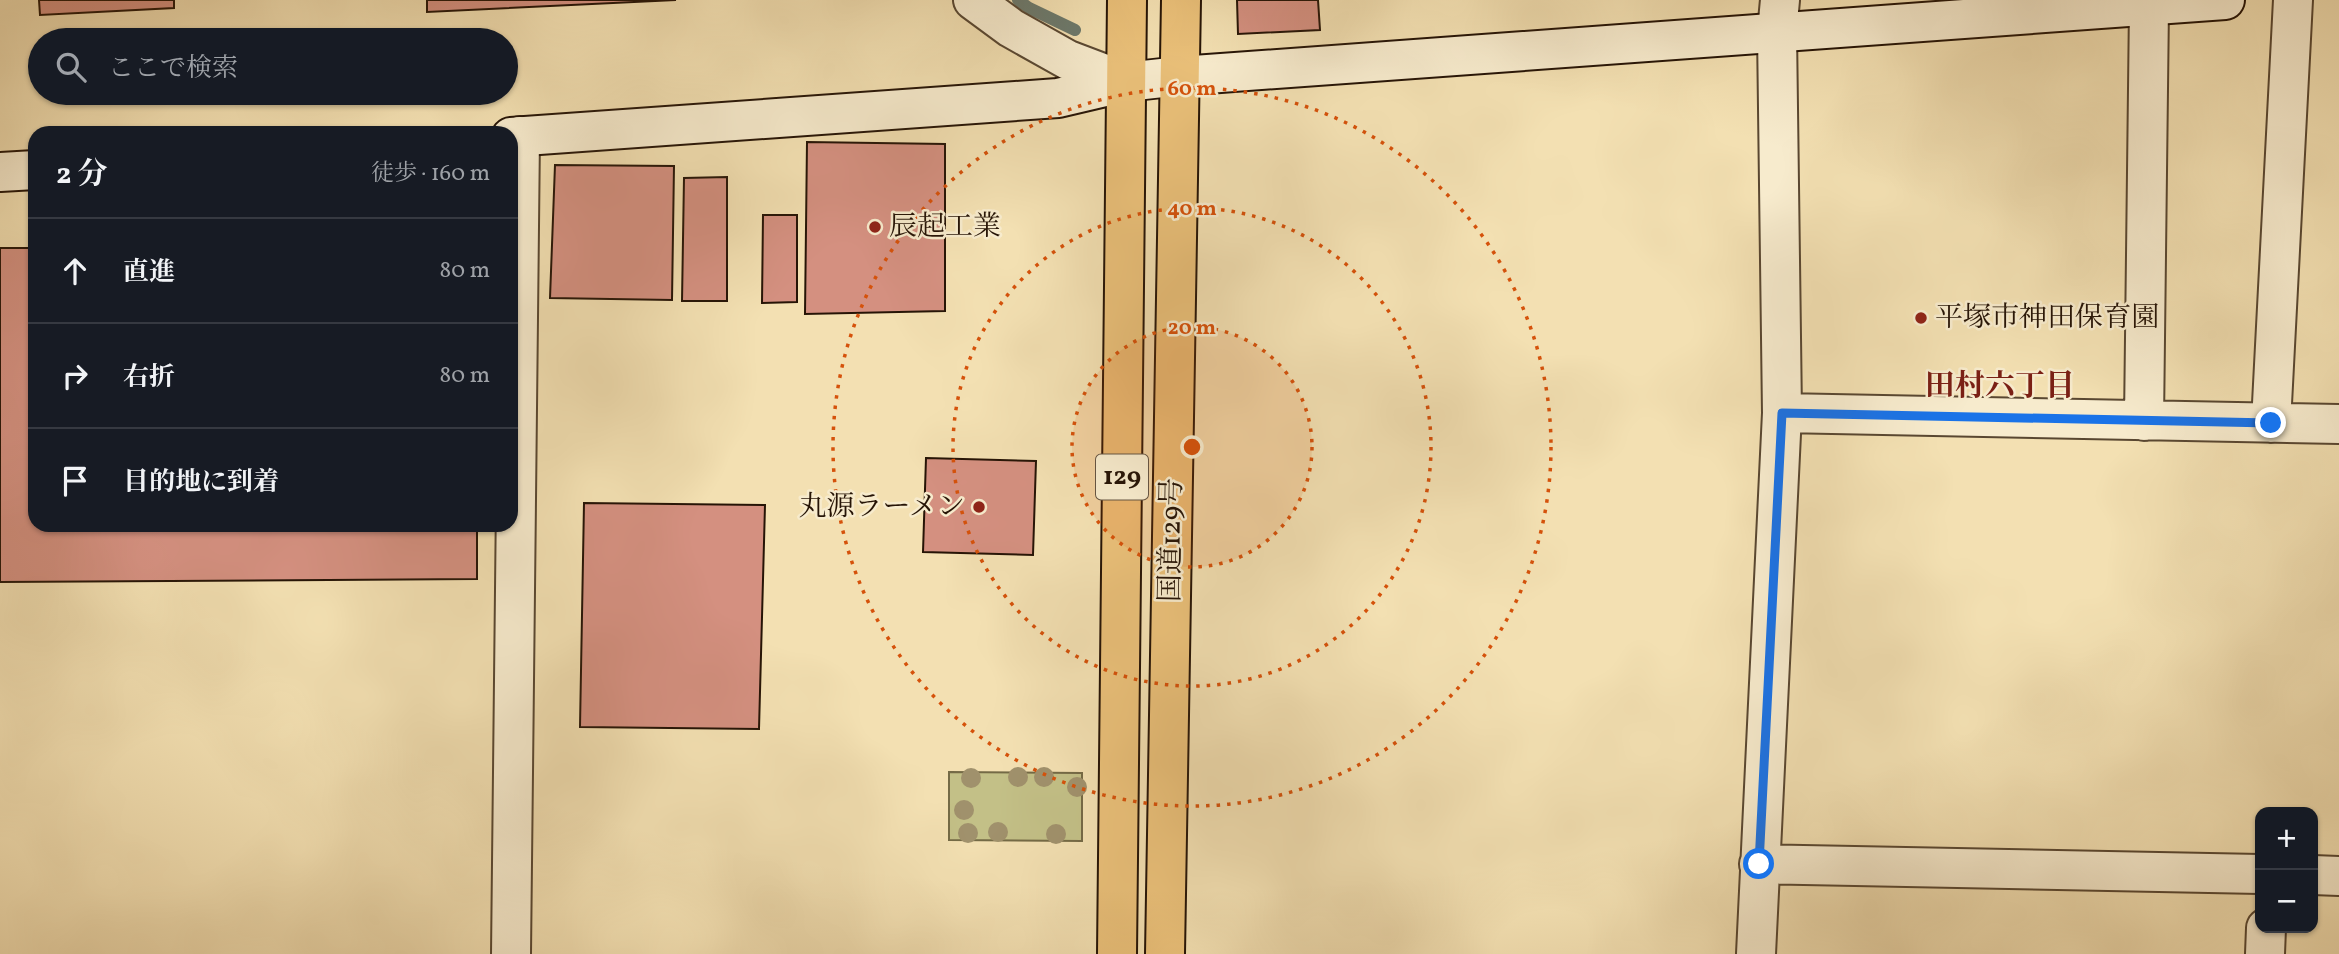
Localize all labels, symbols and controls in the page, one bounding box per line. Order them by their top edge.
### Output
search box [28,28,518,105]
icon: search [52,48,90,86]
text: ここで検索 [108,51,238,87]
text: 60 m [1168,75,1216,104]
text: 2 分 [56,154,108,196]
text: 徒歩 · 160 m [371,158,490,190]
text: 40 m [1167,195,1217,224]
place label: 辰起工業 [889,208,1001,247]
marker: 辰起工業 [867,219,883,235]
icon: ahead [56,252,94,290]
text: 直進 [123,255,175,291]
text: 80 m [440,255,490,287]
place label: 平塚市神田保育園 [1935,299,2159,338]
marker: 平塚市神田保育園 [1913,310,1929,326]
text: 20 m [1168,314,1216,343]
icon: right [56,357,94,395]
text: 右折 [123,360,175,396]
text: 80 m [440,360,490,392]
district label: 田村六丁目 [1925,366,2075,408]
route end [2255,407,2286,438]
centre of rings [1180,435,1204,459]
road number: 129 [1096,454,1148,499]
icon: arrive [56,462,94,500]
text: 目的地に到着 [123,465,279,501]
street label: 国道129号 [1151,478,1193,602]
place label: 丸源ラーメン [798,488,965,527]
marker: 丸源ラーメン [971,499,987,515]
map controls [2255,807,2318,933]
button: + [2255,807,2318,870]
route start [1743,848,1774,879]
button: − [2255,870,2318,933]

